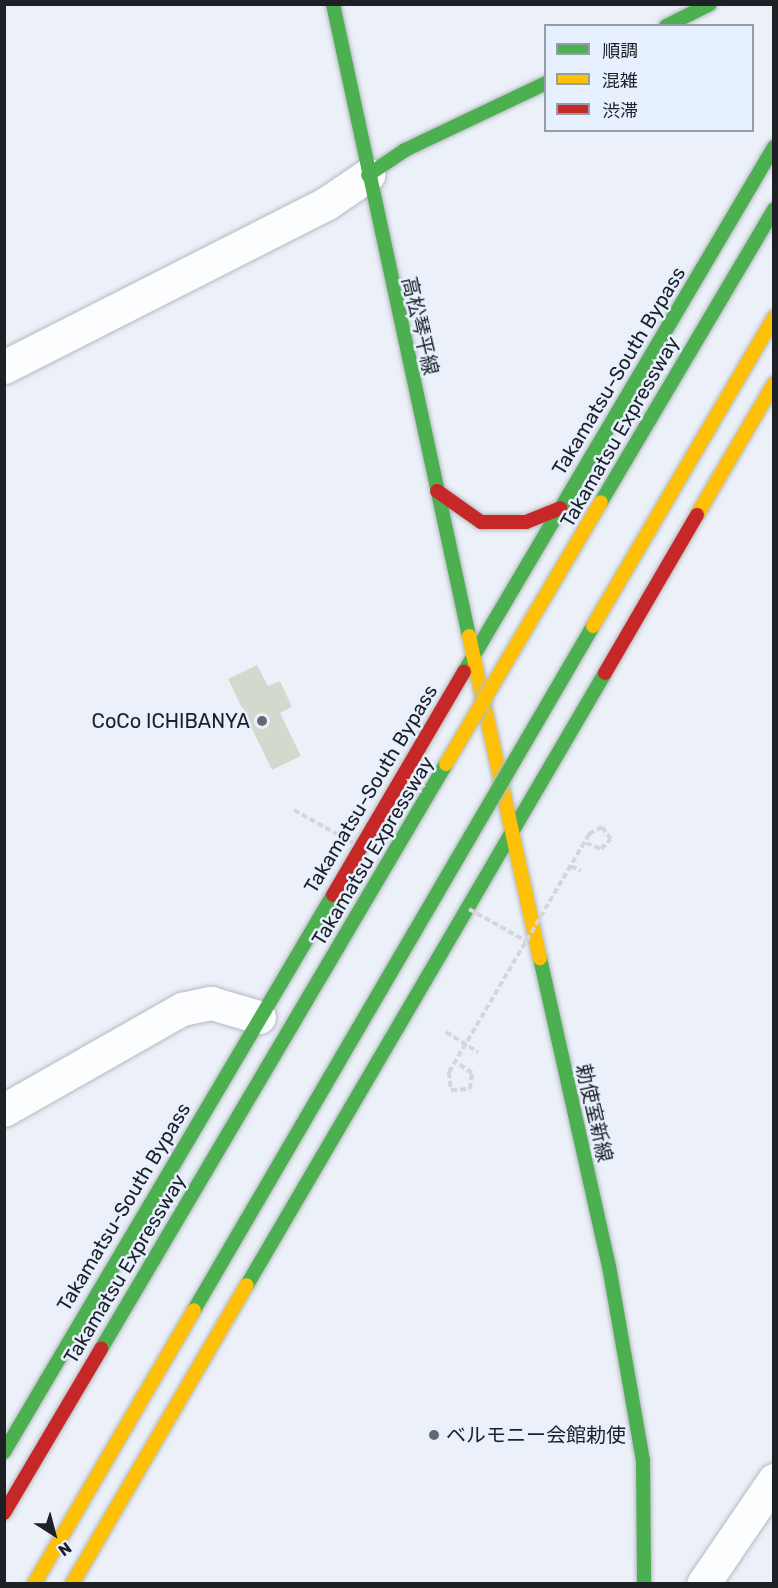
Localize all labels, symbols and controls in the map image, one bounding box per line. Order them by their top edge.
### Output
legend [544,24,754,132]
text: 順調 [602,40,638,62]
text: 混雑 [602,70,638,92]
text: 渋滞 [602,100,638,122]
street label: Takamatsu-South Bypass [547,263,691,479]
street label: 高松琴平線 [397,275,443,377]
street label: Takamatsu Expressway [555,332,685,532]
street label: Takamatsu-South Bypass [299,681,443,897]
place label: CoCo ICHIBANYA [92,709,250,733]
marker: CoCo ICHIBANYA [255,714,269,728]
street label: Takamatsu Expressway [307,752,439,950]
street label: 勅使室新線 [571,1062,617,1164]
street label: Takamatsu-South Bypass [52,1099,196,1315]
street label: Takamatsu Expressway [59,1170,191,1368]
place label: ベルモニー会館勅使 [446,1423,626,1447]
marker: ベルモニー会館勅使 [427,1428,441,1442]
north arrow [24,1504,84,1564]
text: N [55,1538,75,1560]

